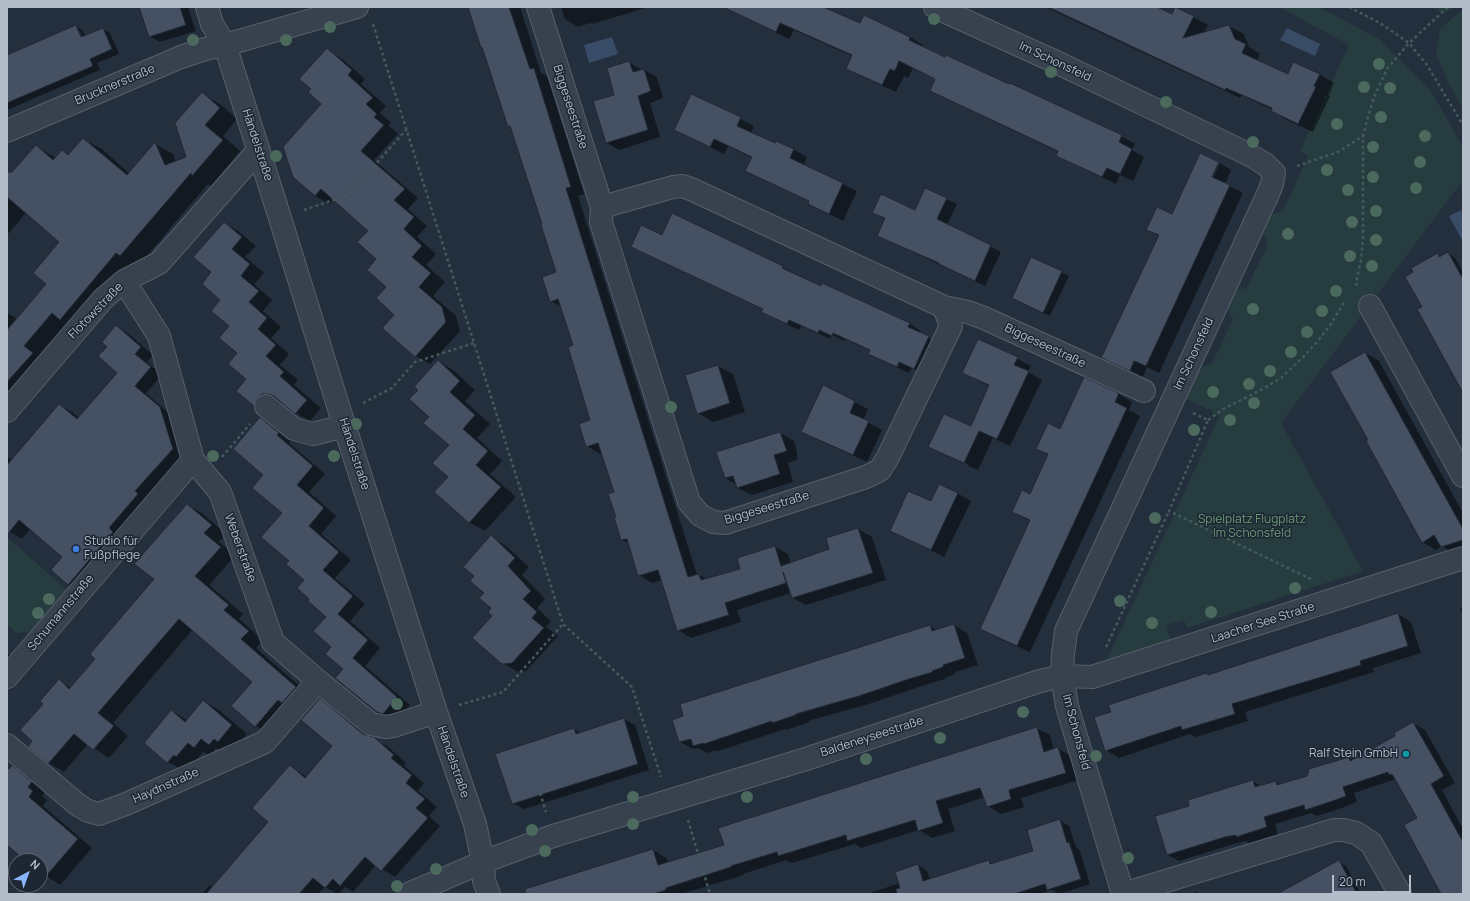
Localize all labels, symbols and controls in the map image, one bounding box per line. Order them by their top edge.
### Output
street label: Im Schonsfeld [1017,39,1093,85]
street label: Brucknerstraße [73,62,157,108]
street label: Biggeseestraße [550,63,590,151]
street label: Händelstraße [239,107,275,183]
street label: Flotowstraße [66,280,126,342]
street label: Im Schonsfeld [1171,316,1217,392]
street label: Biggeseestraße [1002,321,1088,371]
street label: Händelstraße [336,416,372,492]
street label: Biggeseestraße [723,488,811,528]
street label: Weberstraße [221,512,259,584]
park label: Spielplatz Flugplatz Im Schonsfeld [1198,513,1306,541]
place label: Studio für Fußpflege [84,535,140,563]
marker: Studio für Fußpflege [71,544,81,554]
street label: Schumannstraße [25,572,97,654]
street label: Laacher See Straße [1209,599,1317,647]
street label: Im Schonsfeld [1059,692,1093,772]
street label: Baldeneyseestraße [819,714,925,760]
street label: Händelstraße [434,724,472,800]
place label: Ralf Stein GmbH [1309,747,1398,761]
marker: Ralf Stein GmbH [1401,749,1411,759]
street label: Haydnstraße [131,765,201,807]
north arrow [8,853,48,893]
text: N [28,856,43,873]
scale bar [1334,867,1413,893]
text: 20 m [1339,873,1366,890]

